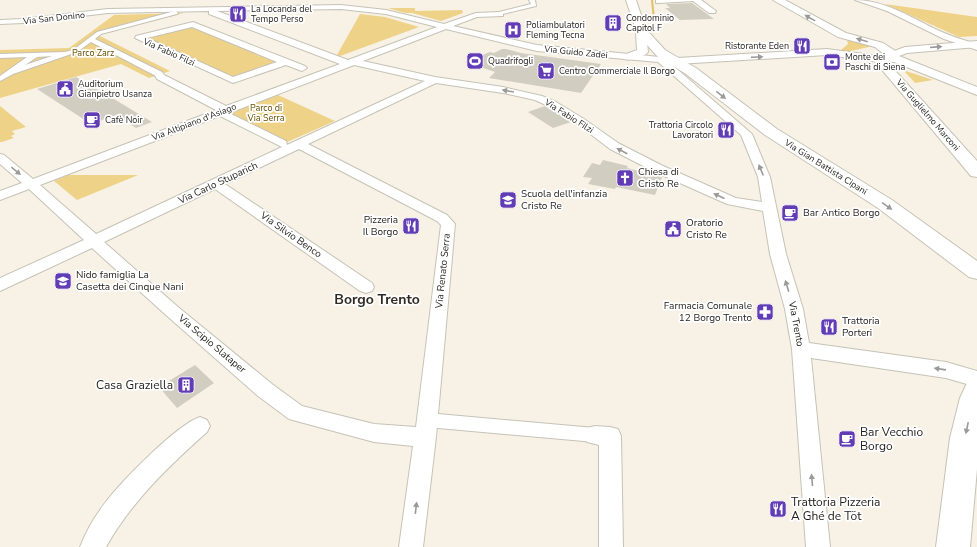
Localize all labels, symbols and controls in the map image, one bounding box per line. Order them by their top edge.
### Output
place label: La Locanda del Tempo Perso [251,3,312,25]
restaurant icon: La Locanda del Tempo Perso [228,4,248,24]
street label: Via San Donino [21,9,86,27]
place label: Condominio Capitol F [626,12,674,34]
building icon: Condominio Capitol F [603,13,623,33]
one-way arrow [804,14,816,21]
place label: Poliambulatori Fleming Tecna [526,19,585,41]
hospital icon: Poliambulatori Fleming Tecna [503,20,523,40]
street label: Via Fabio Filzi [140,35,197,69]
restaurant icon: Ristorante Eden [792,36,812,56]
one-way arrow [856,37,868,43]
place label: Ristorante Eden [725,40,789,52]
street label: Via Guido Zadei [543,43,608,61]
one-way arrow [930,44,942,51]
park label: Parco Zarz [72,47,114,59]
sports icon: Quadrifogli [465,51,485,71]
place label: Monte dei Paschi di Siena [845,51,905,73]
bank icon: Monte dei Paschi di Siena [822,52,842,72]
one-way arrow [751,53,763,60]
place label: Quadrifogli [488,55,533,67]
supermarket icon: Centro Commerciale Il Borgo [536,61,556,81]
place label: Centro Commerciale Il Borgo [559,65,675,77]
street label: Via Guglielmo Marconi [893,76,963,153]
place label: Auditorium Gianpietro Usanza [78,78,152,100]
public building icon: Auditorium Gianpietro Usanza [55,79,75,99]
one-way arrow [502,88,514,94]
one-way arrow [716,90,727,99]
street label: Via Fabio Filzi [541,96,596,136]
street label: Via Altipiano d'Asiago [149,100,238,144]
park label: Parco di Via Serra [247,102,285,124]
cafe icon: Cafè Noir [82,110,102,130]
place label: Cafè Noir [105,114,143,126]
place label: Trattoria Circolo Lavoratori [649,119,713,141]
restaurant icon: Trattoria Circolo Lavoratori [716,120,736,140]
street label: Via Gian Battista Cipani [782,136,870,197]
one-way arrow [616,147,628,154]
street label: Via Carlo Stuparich [175,158,260,208]
one-way arrow [758,164,764,176]
place label: Chiesa di Cristo Re [638,165,679,191]
one-way arrow [10,166,21,175]
church icon: Chiesa di Cristo Re [615,168,635,188]
place label: Scuola dell'infanzia Cristo Re [521,187,607,213]
school or university icon: Scuola dell'infanzia Cristo Re [498,190,518,210]
one-way arrow [713,193,724,199]
one-way arrow [882,202,893,210]
cafe icon: Bar Antico Borgo [780,203,800,223]
place label: Bar Antico Borgo [803,206,880,220]
street label: Via Silvio Benco [257,208,325,262]
place label: Pizzeria Il Borgo [363,213,398,239]
restaurant icon: Pizzeria Il Borgo [401,216,421,236]
place label: Oratorio Cristo Re [686,216,727,242]
public building icon: Oratorio Cristo Re [663,219,683,239]
street label: Via Renato Serra [432,233,454,310]
place label: Nido famiglia La Casetta dei Cinque Nani [76,268,184,294]
school or university icon: Nido famiglia La Casetta dei Cinque Nani [53,271,73,291]
one-way arrow [784,280,790,292]
district label: Borgo Trento [334,290,420,309]
place label: Farmacia Comunale 12 Borgo Trento [664,299,752,325]
street label: Via Trento [785,299,807,348]
pharmacy icon: Farmacia Comunale 12 Borgo Trento [755,302,775,322]
street label: Via Scipio Slataper [174,311,249,377]
place label: Trattoria Porteri [842,314,880,340]
restaurant icon: Trattoria Porteri [819,317,839,337]
one-way arrow [934,366,946,372]
building icon: Casa Graziella [176,375,196,395]
place label: Casa Graziella [96,377,173,393]
one-way arrow [964,422,970,434]
place label: Bar Vecchio Borgo [860,424,923,454]
cafe icon: Bar Vecchio Borgo [837,429,857,449]
one-way arrow [809,474,816,486]
place label: Trattoria Pizzeria A Ghé de Töt [791,494,880,524]
restaurant icon: Trattoria Pizzeria A Ghé de Töt [768,499,788,519]
one-way arrow [413,502,419,514]

